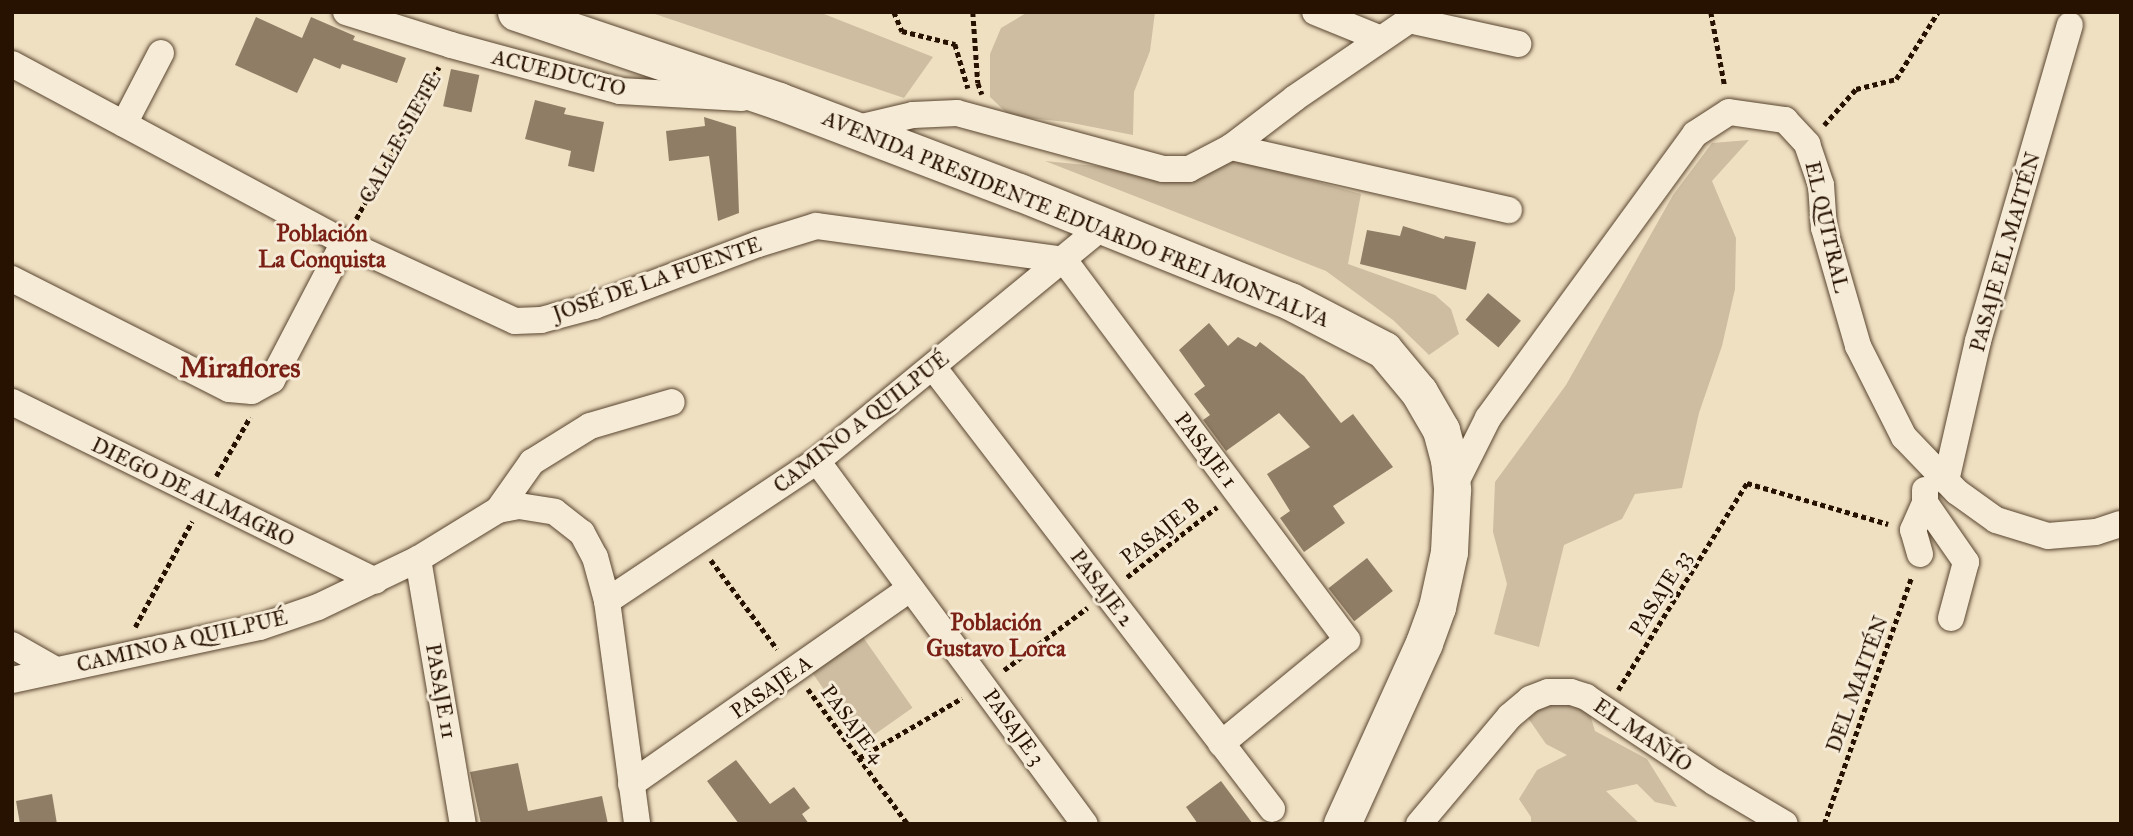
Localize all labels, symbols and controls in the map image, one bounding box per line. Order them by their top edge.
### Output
street label: ACUEDUCTO [489,44,629,102]
street label: CALLE SIETE [354,69,446,207]
street label: AVENIDA PRESIDENTE EDUARDO FREI MONTALVA [819,105,1333,333]
street label: PASAJE EL MAITÉN [1964,149,2046,355]
street label: EL QUITRAL [1800,159,1854,295]
district label: Población La Conquista [258,219,386,273]
street label: JOSÉ DE LA FUENTE [549,231,765,327]
street label: CAMINO A QUILPUÉ [768,346,954,498]
district label: Miraflores [179,351,301,385]
street label: PASAJE 1 [1170,407,1242,493]
street label: DIEGO DE ALMAGRO [87,432,299,552]
street label: PASAJE B [1116,492,1204,570]
street label: PASAJE 2 [1065,545,1139,631]
street label: PASAJE 33 [1624,546,1696,640]
street label: CAMINO A QUILPUÉ [74,605,290,677]
district label: Población Gustavo Lorca [926,608,1066,662]
street label: DEL MAITÉN [1821,612,1893,756]
street label: PASAJE 11 [420,642,462,740]
street label: PASAJE A [725,650,817,724]
street label: PASAJE 4 [816,680,890,768]
street label: PASAJE 3 [978,684,1050,770]
street label: EL MAÑÍO [1589,693,1697,777]

